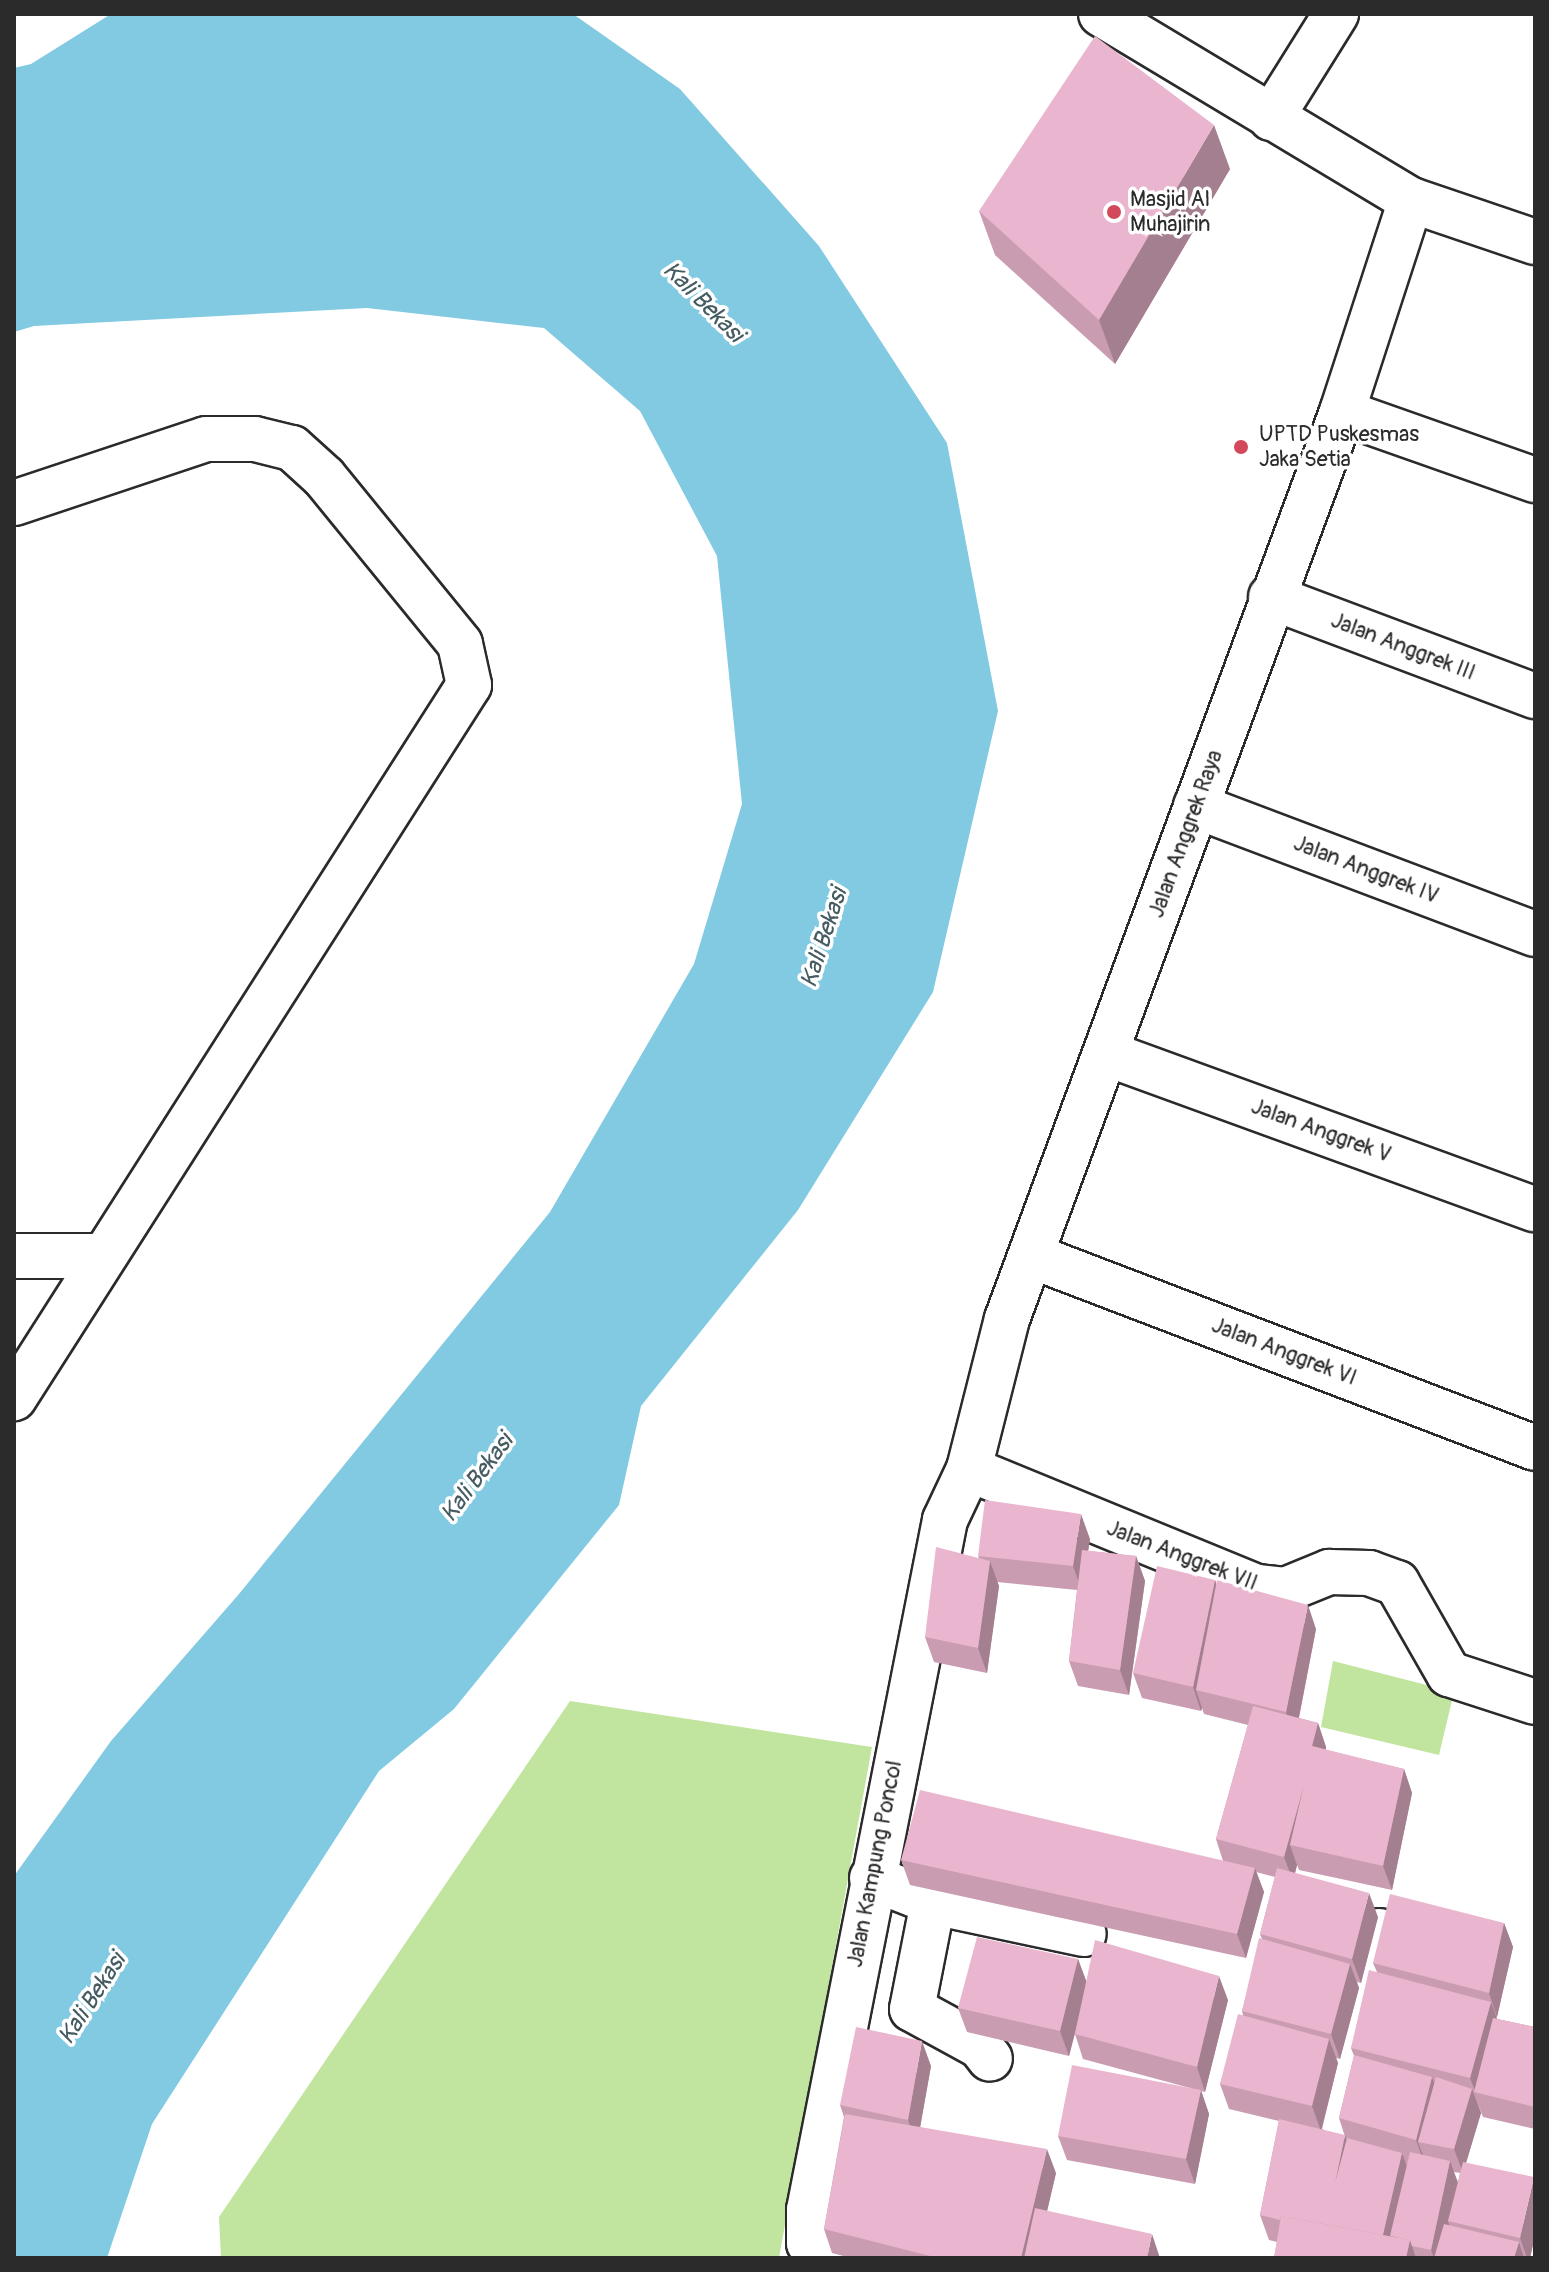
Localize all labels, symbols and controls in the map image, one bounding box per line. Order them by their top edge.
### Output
place label: Masjid Al Muhajirin [1130,186,1210,238]
marker: Masjid Al Muhajirin [1105,203,1123,221]
water label: Kali Bekasi [657,256,749,348]
place label: UPTD Puskesmas Jaka Setia [1259,421,1419,472]
marker: UPTD Puskesmas Jaka Setia [1230,436,1252,458]
street label: Jalan Anggrek III [1327,607,1479,687]
street label: Jalan Anggrek Raya [1143,747,1229,921]
street label: Jalan Anggrek IV [1290,830,1442,910]
water label: Kali Bekasi [794,885,854,991]
street label: Jalan Anggrek V [1247,1093,1395,1169]
street label: Jalan Anggrek VI [1208,1312,1360,1392]
water label: Kali Bekasi [435,1428,519,1528]
street label: Jalan Anggrek VII [1103,1515,1261,1597]
street label: Jalan Kampung Poncol [842,1758,908,1970]
water label: Kali Bekasi [52,1948,132,2050]

